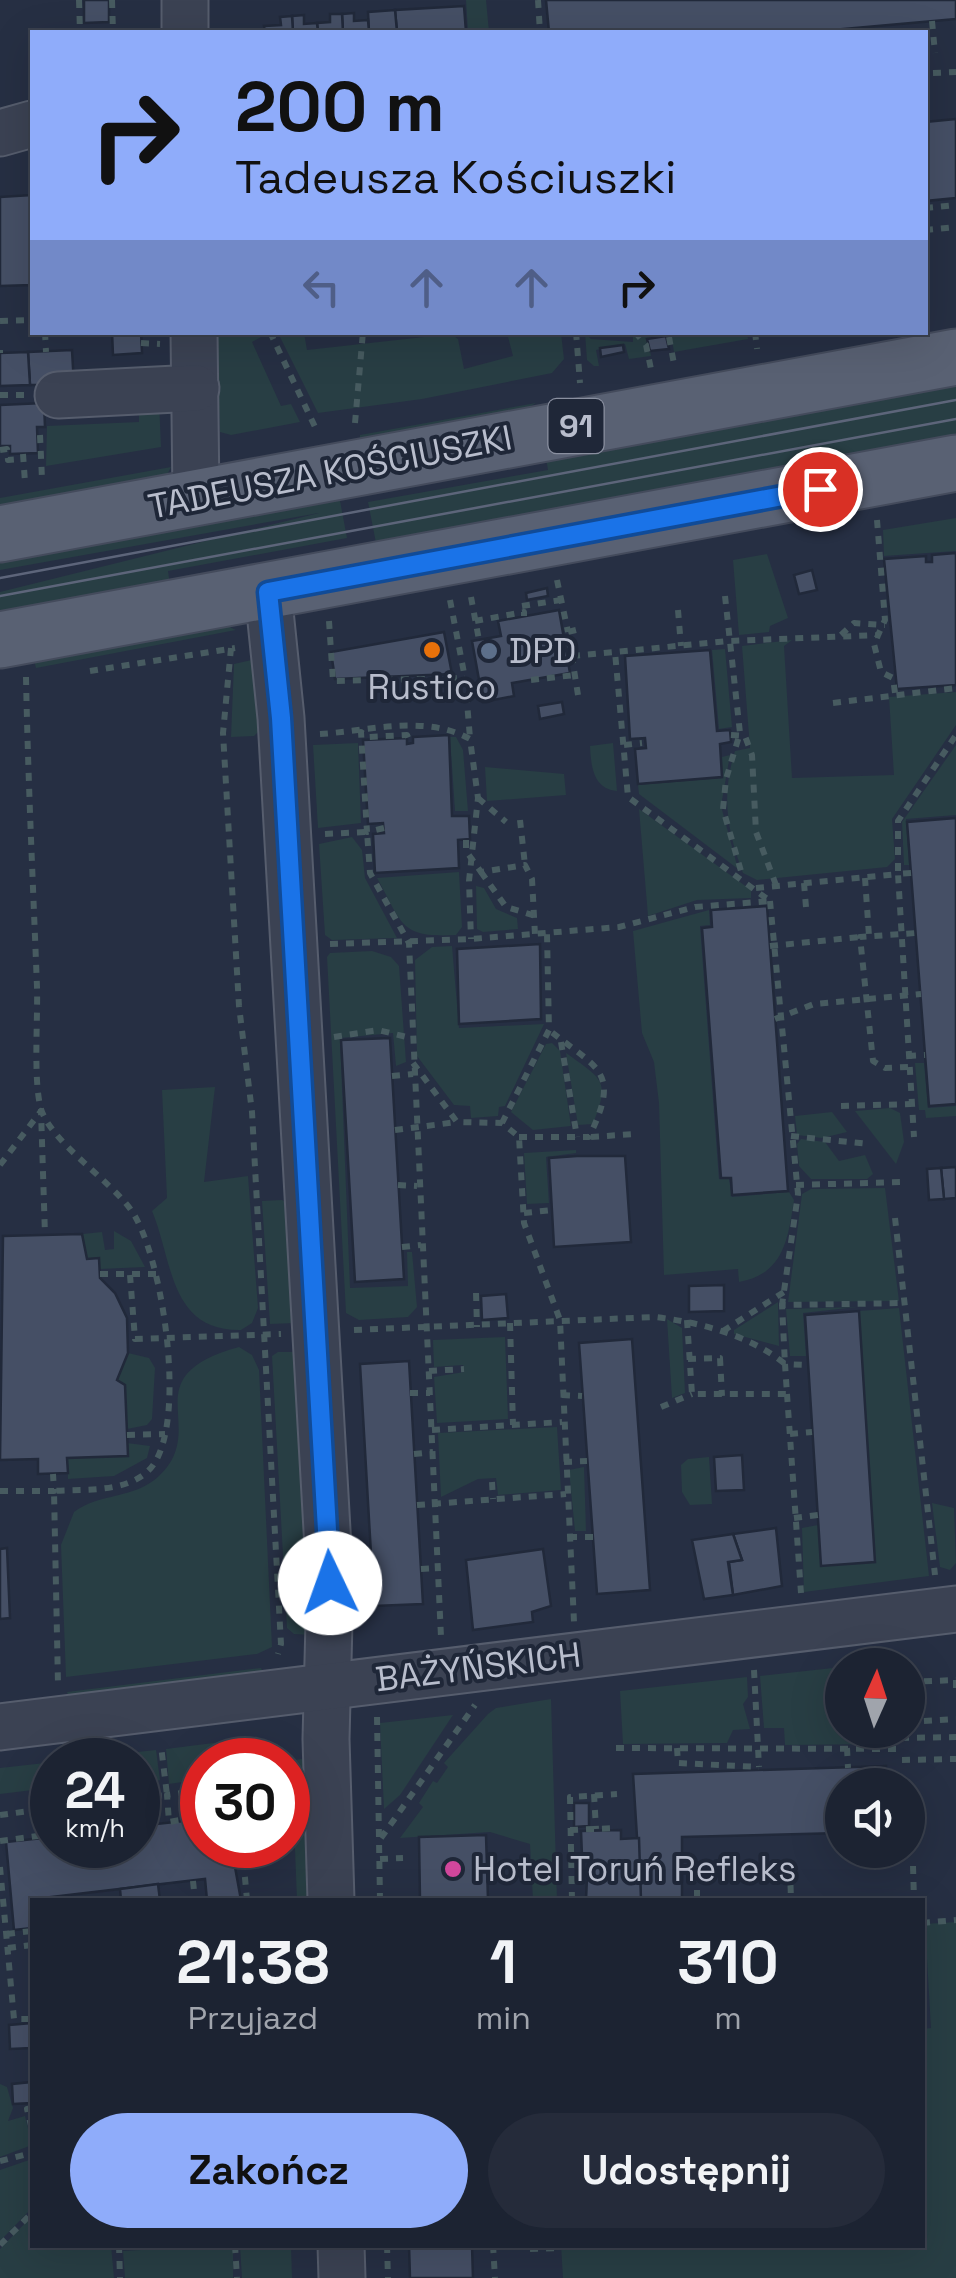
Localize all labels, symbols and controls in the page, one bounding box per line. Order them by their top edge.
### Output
text: 200 m [235,62,445,151]
icon: right [70,70,200,200]
text: Tadeusza Kościuszki [235,149,676,206]
icon: left [294,260,349,315]
icon: ahead [399,260,454,315]
icon: ahead [504,260,559,315]
icon: right [609,260,664,315]
road number: 91 [548,399,604,453]
street label: TADEUSZA KOŚCIUSZKI [145,415,515,529]
pin [778,447,863,532]
icon: arrive [793,462,848,517]
place label: DPD [509,629,576,673]
marker: Rustico [421,639,443,661]
marker: DPD [478,640,500,662]
place label: Rustico [368,665,496,709]
position arrow [278,1531,382,1635]
street label: BAŻYŃSKICH [373,1633,583,1701]
north arrow [825,1648,925,1748]
map controls [825,1648,925,1868]
speed limit sign: 30 [180,1738,310,1868]
text: 24 [65,1759,125,1823]
button: sound [825,1768,925,1868]
text: km/h [65,1812,125,1844]
place label: Hotel Toruń Refleks [473,1847,796,1891]
marker: Hotel Toruń Refleks [442,1858,464,1880]
text: 21:38 [176,1924,329,2001]
text: 1 [490,1924,517,2001]
text: 310 [677,1924,779,2001]
text: Przyjazd [188,1998,318,2038]
text: min [476,1998,531,2038]
text: m [714,1998,742,2038]
button: Zakończ [70,2113,468,2228]
button: Udostępnij [488,2113,885,2228]

